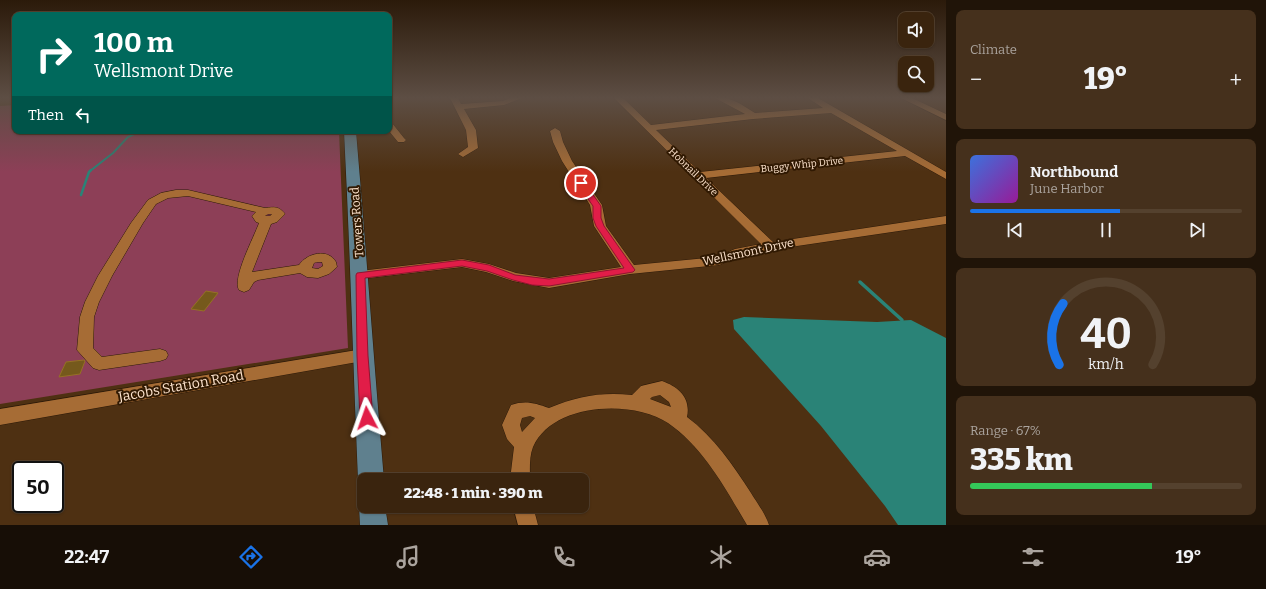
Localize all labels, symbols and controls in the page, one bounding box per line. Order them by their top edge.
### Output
map controls [898,12,934,92]
button: sound [898,12,934,48]
text: 100 m [94,26,173,59]
icon: right [28,28,80,80]
text: Climate [970,42,1017,57]
button: search [898,56,934,92]
text: Wellsmont Drive [94,60,233,82]
text: 19° [1084,61,1128,97]
text: − [970,66,982,93]
text: + [1229,66,1242,93]
icon: left [72,104,94,126]
text: Then [28,106,64,124]
street label: Hobnail Drive [666,146,720,198]
street label: Buggy Whip Drive [760,155,844,175]
text: Northbound [1030,163,1118,181]
pin [564,166,598,200]
icon: arrive [570,172,592,194]
text: June Harbor [1030,181,1104,196]
street label: Towers Road [348,186,366,258]
icon: previous [1004,219,1026,241]
icon: pause [1095,219,1117,241]
icon: next [1186,219,1208,241]
street label: Wellsmont Drive [701,235,795,269]
text: 40 [1080,309,1132,359]
text: km/h [1088,355,1124,372]
street label: Jacobs Station Road [116,367,245,406]
position arrow [346,397,388,439]
text: Range · 67% [970,423,1041,438]
text: 335 km [970,442,1072,478]
speed limit sign: 50 [12,461,64,513]
text: 22:48 · 1 min · 390 m [404,484,542,502]
icon: directions [237,543,265,571]
icon: music [394,543,422,571]
icon: phone [550,543,578,571]
icon: climate [707,543,735,571]
icon: car [863,543,891,571]
icon: filters [1019,543,1047,571]
text: 22:47 [64,546,109,568]
text: 19° [1176,546,1202,568]

